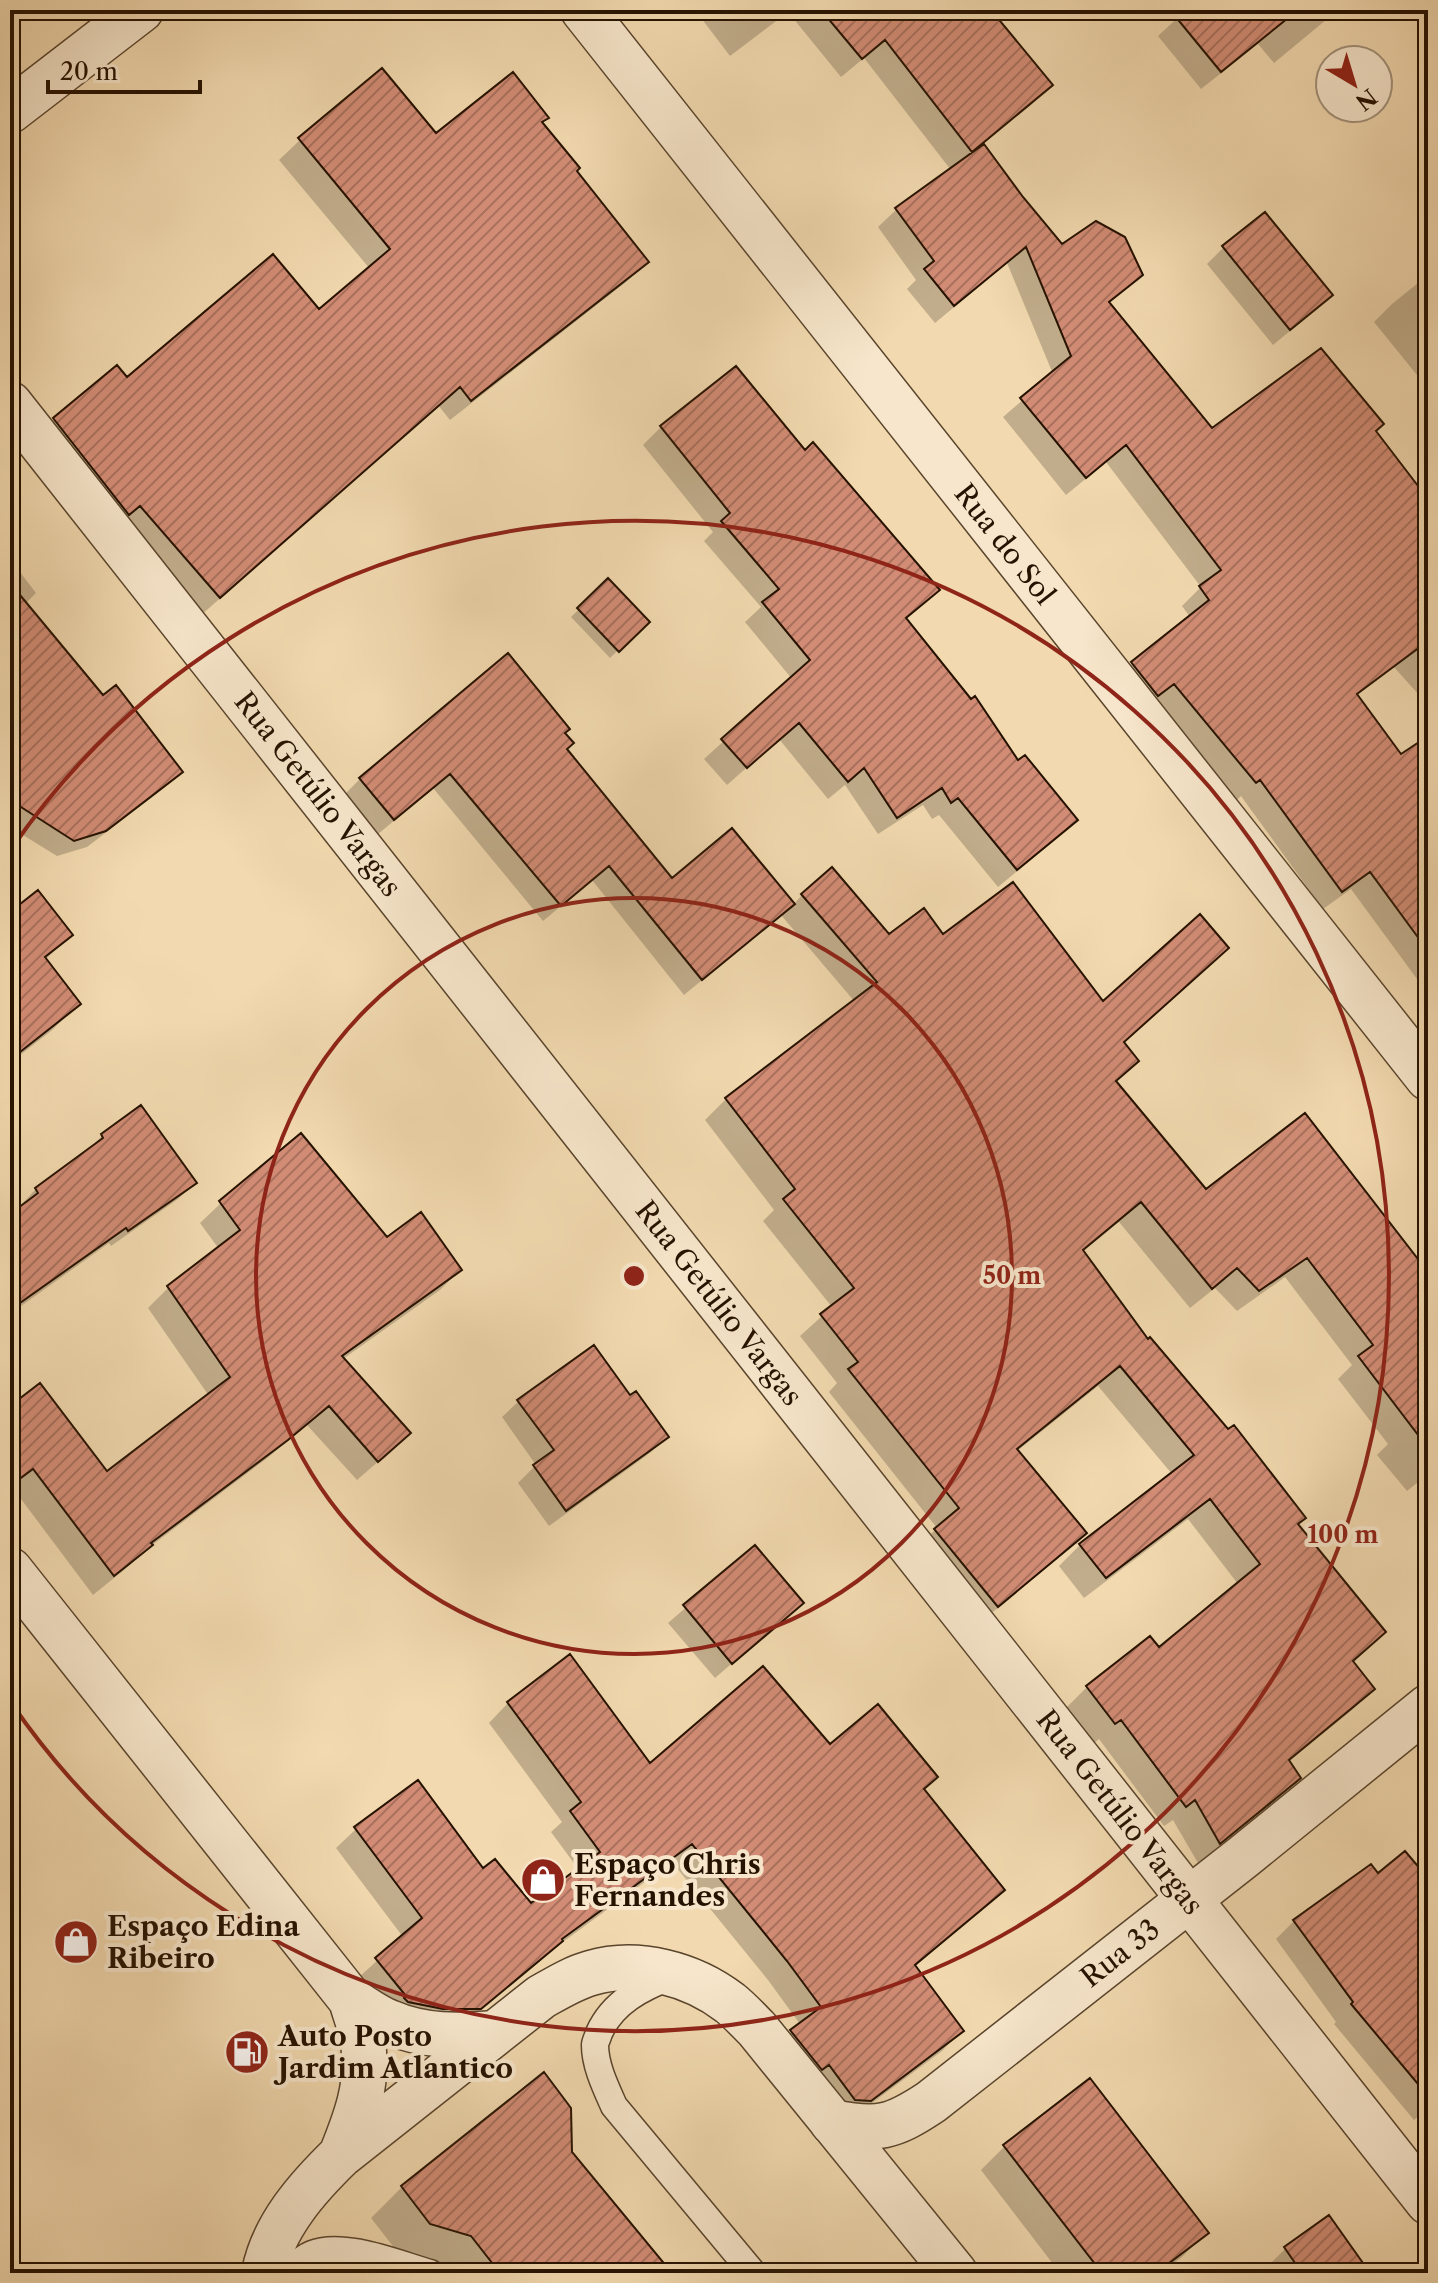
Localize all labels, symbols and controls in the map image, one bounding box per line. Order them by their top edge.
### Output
scale bar [48,44,200,94]
north arrow [1314,44,1394,124]
text: 20 m [60,57,118,86]
text: N [1350,83,1382,116]
street label: Rua do Sol [947,477,1063,611]
street label: Rua Getúlio Vargas [227,685,409,903]
street label: Rua Getúlio Vargas [628,1194,810,1412]
text: 50 m [983,1261,1041,1290]
centre of rings [620,1262,648,1290]
text: 100 m [1307,1520,1379,1549]
street label: Rua Getúlio Vargas [1029,1703,1211,1921]
place label: Espaço Chris Fernandes [574,1847,761,1913]
shop icon: Espaço Chris Fernandes [519,1856,567,1904]
place label: Espaço Edina Ribeiro [107,1909,301,1975]
street label: Rua 33 [1074,1912,1166,1994]
shop icon: Espaço Edina Ribeiro [52,1918,100,1966]
place label: Auto Posto Jardim Atlantico [273,2019,513,2085]
fuel station icon: Auto Posto Jardim Atlantico [223,2028,271,2076]

